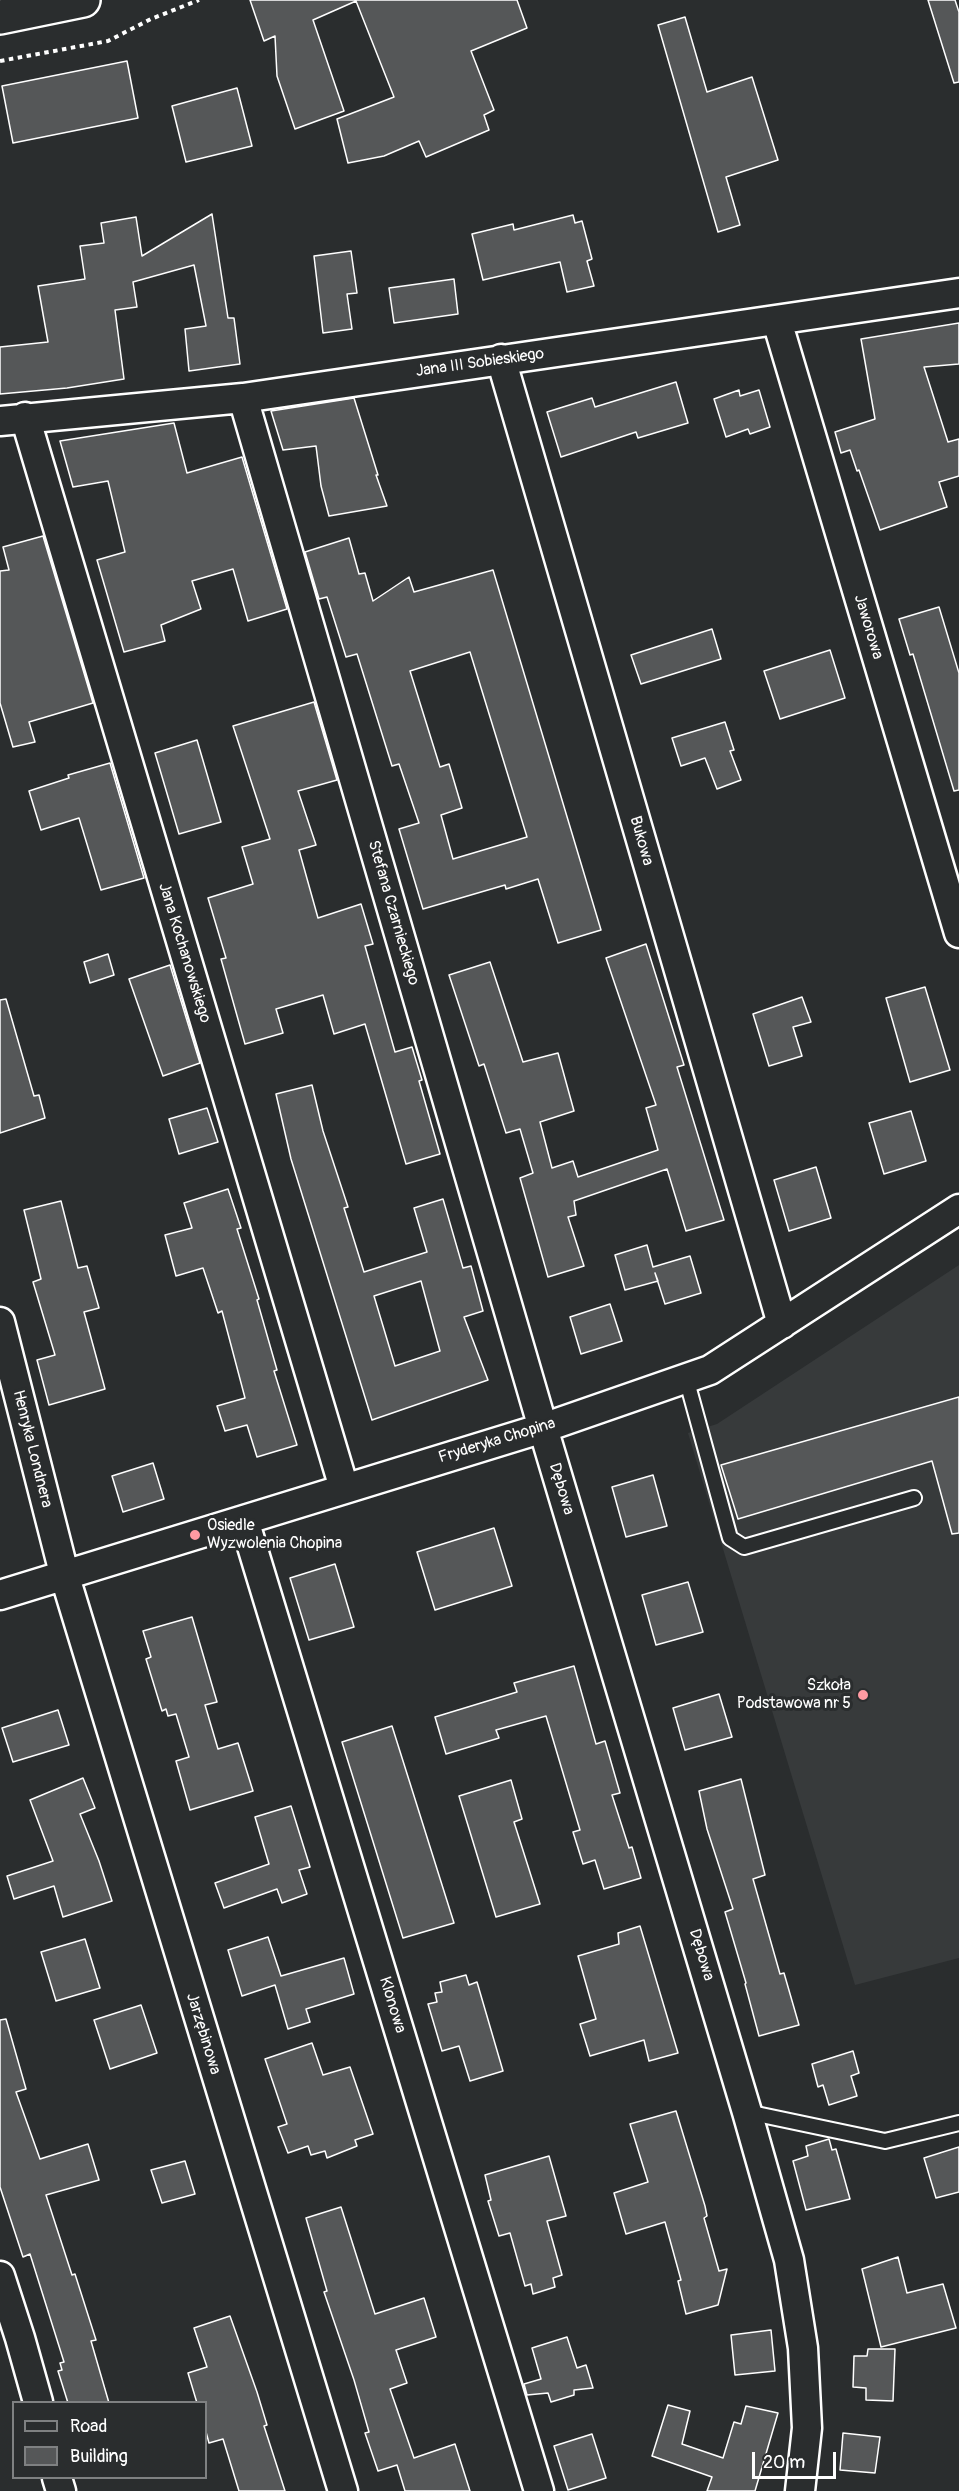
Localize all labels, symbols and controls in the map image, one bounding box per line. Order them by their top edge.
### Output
street label: Jana III Sobieskiego [415,344,545,382]
street label: Jaworowa [849,592,887,662]
street label: Bukowa [625,814,657,868]
street label: Stefana Czarnieckiego [363,838,423,988]
street label: Jana Kochanowskiego [154,881,214,1025]
street label: Henryka Londnera [8,1388,56,1510]
street label: Fryderyka Chopina [436,1414,558,1468]
street label: Dębowa [544,1461,578,1517]
place label: Osiedle Wyzwolenia Chopina [207,1516,342,1554]
marker: Osiedle Wyzwolenia Chopina [188,1528,202,1542]
place label: Szkoła Podstawowa nr 5 [737,1676,851,1714]
marker: Szkoła Podstawowa nr 5 [856,1688,870,1702]
street label: Dębowa [684,1927,718,1983]
street label: Klonowa [374,1974,410,2036]
street label: Jarzębinowa [181,1991,225,2077]
legend [12,2401,207,2479]
text: Road [70,2415,107,2438]
scale bar [755,2440,839,2478]
text: Building [70,2445,128,2468]
text: 20 m [763,2451,805,2474]

